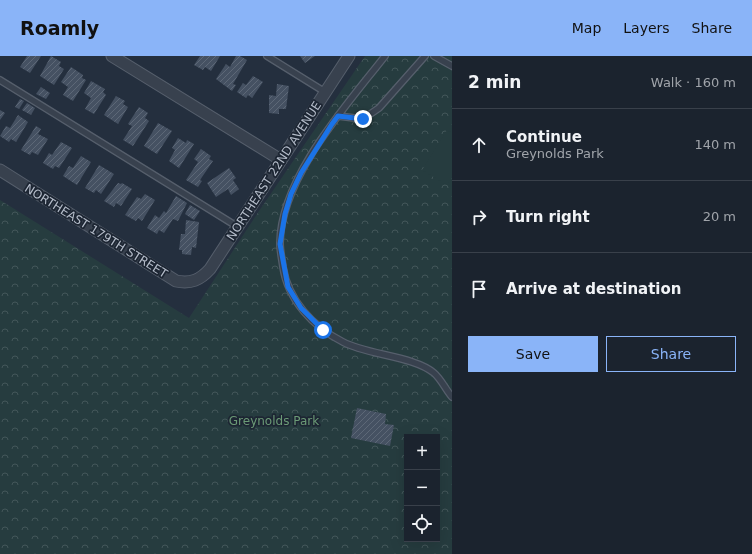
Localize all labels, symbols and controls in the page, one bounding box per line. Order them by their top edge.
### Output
text: Roamly [20,17,99,39]
text: Map [572,20,601,36]
text: Layers [623,20,670,36]
text: Share [692,20,732,36]
text: 2 min [468,72,521,92]
text: Walk · 160 m [651,75,736,90]
street label: NORTHEAST 22ND AVENUE [224,99,324,243]
route end [354,110,372,128]
text: Continue [506,128,582,146]
icon: ahead [468,134,490,156]
text: 140 m [694,137,736,152]
text: Greynolds Park [506,146,604,161]
street label: NORTHEAST 179TH STREET [22,181,171,281]
icon: right [468,206,490,228]
text: Turn right [506,208,590,226]
text: 20 m [703,209,736,224]
icon: arrive [468,278,490,300]
text: Arrive at destination [506,280,681,298]
route start [314,321,332,339]
button: Save [468,336,598,372]
button: Share [606,336,736,372]
park label: Greynolds Park [229,414,319,428]
map controls [404,434,440,542]
button: + [404,434,440,470]
button: − [404,470,440,506]
button: locate [404,506,440,542]

